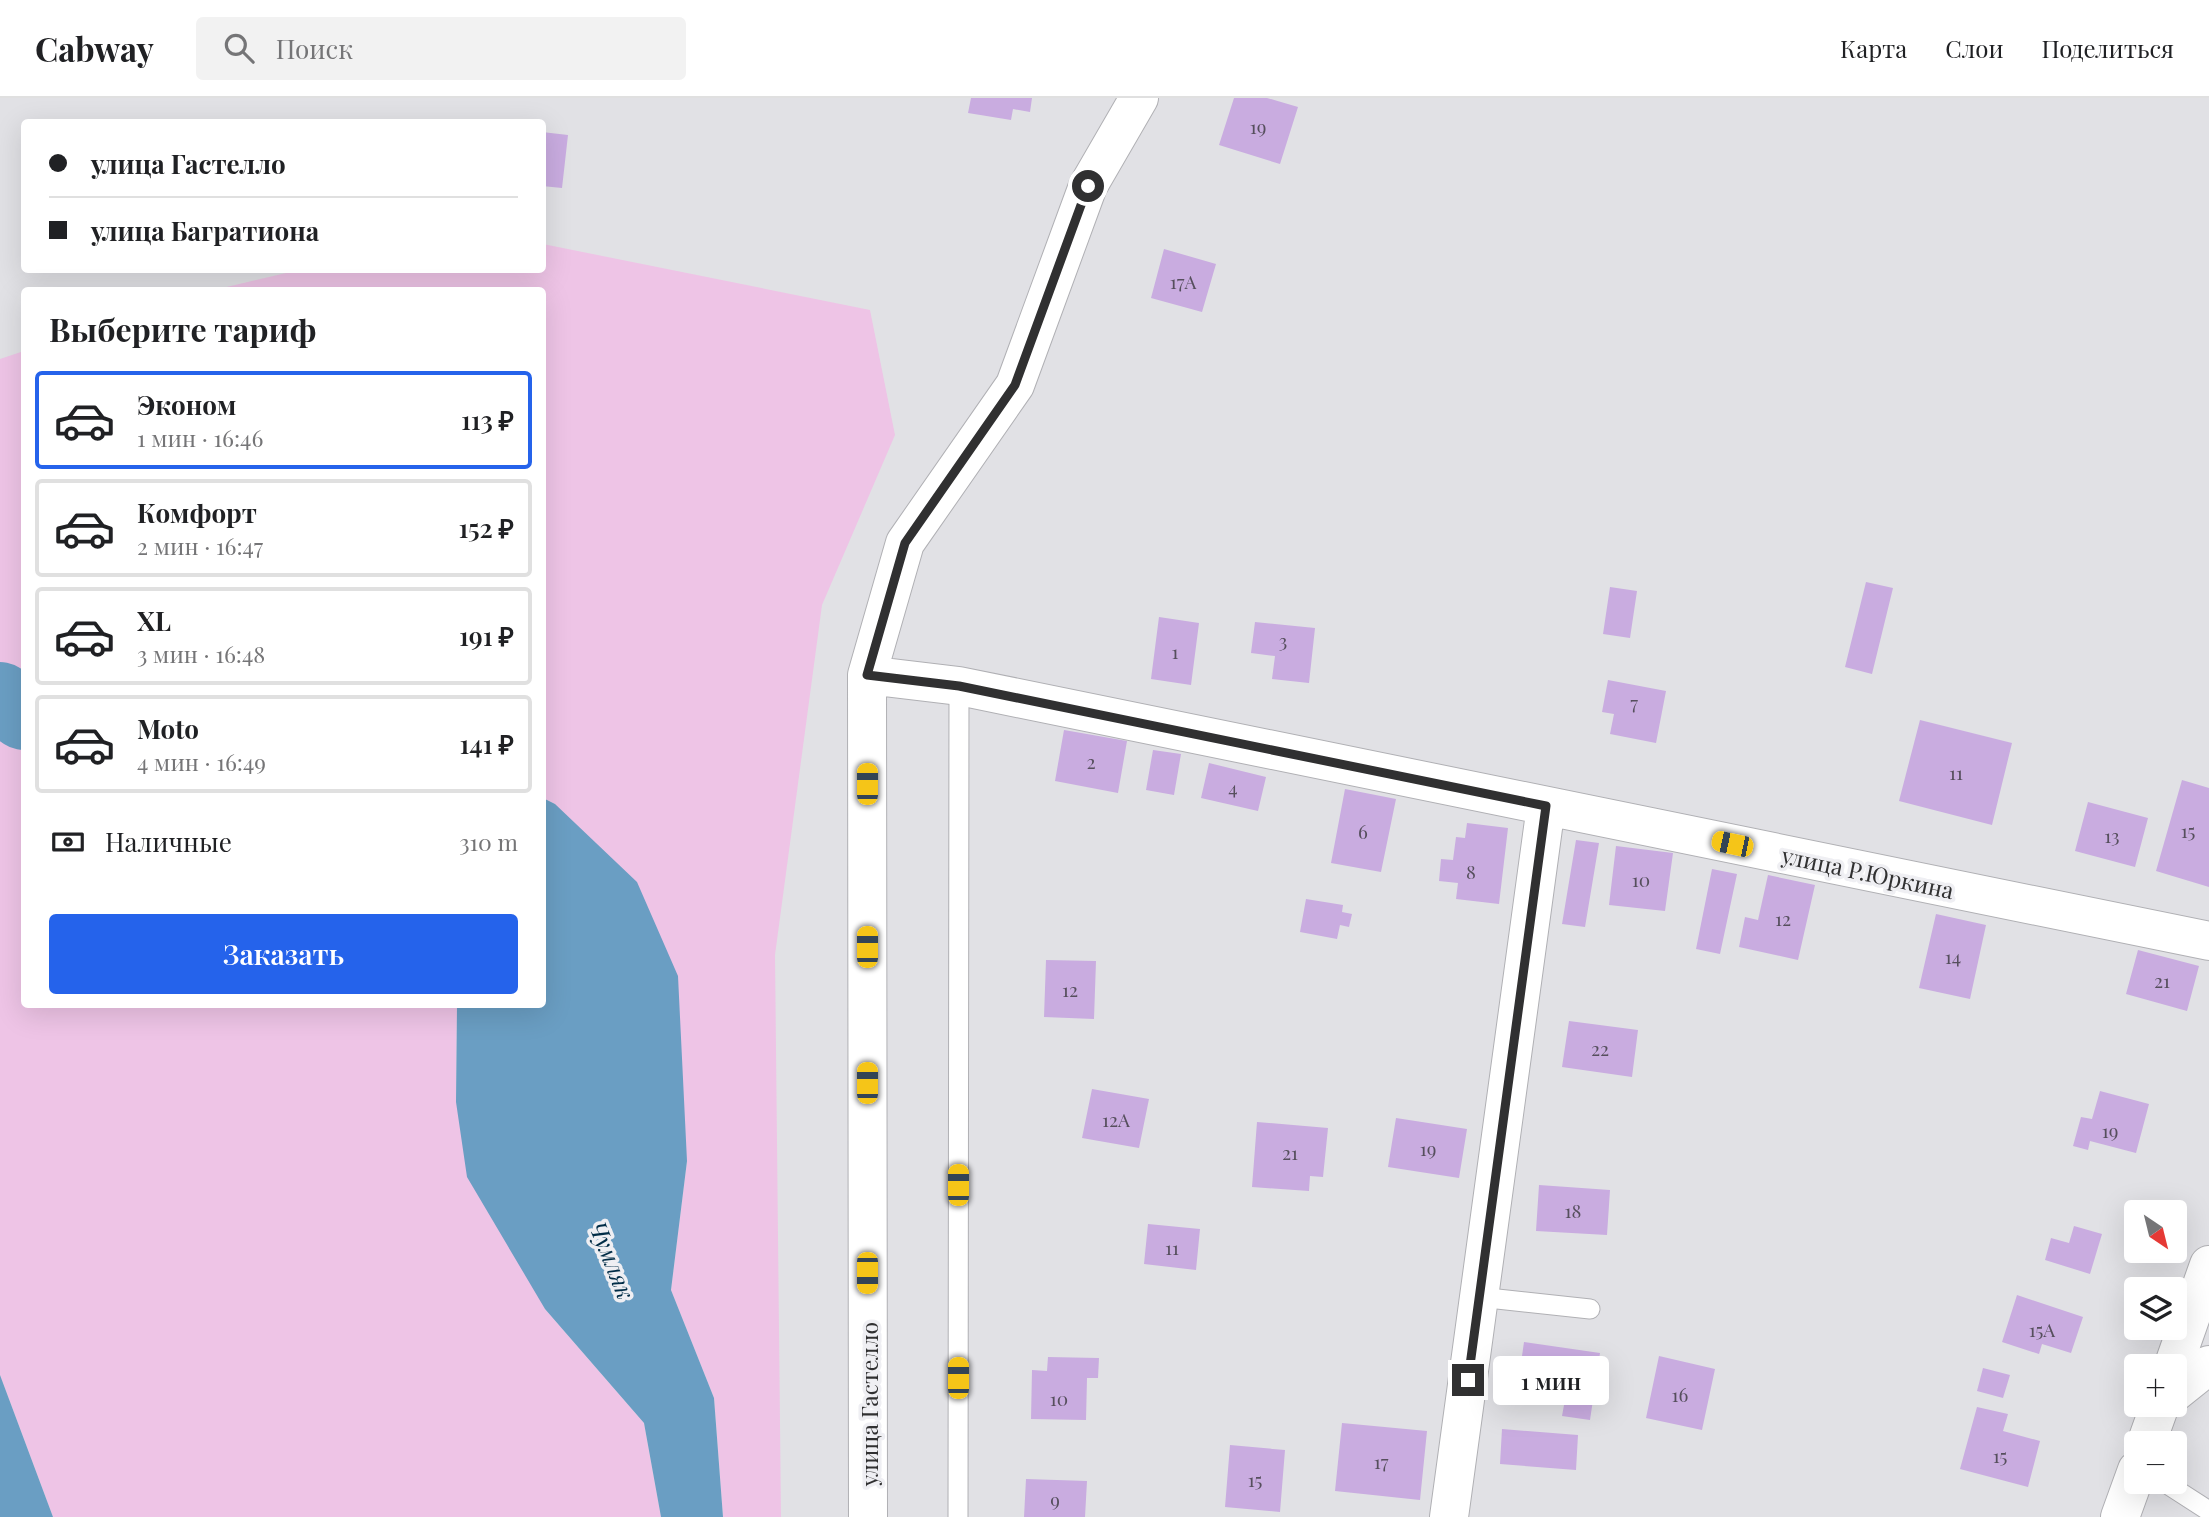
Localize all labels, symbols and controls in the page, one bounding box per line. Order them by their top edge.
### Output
search box [196,17,686,80]
text: Cabway [35,26,154,70]
icon: search [220,29,258,67]
text: Поиск [276,31,353,66]
text: Карта [1840,32,1907,64]
text: Слои [1945,32,2004,64]
text: Поделиться [2042,32,2174,64]
house number: 19 [1250,113,1266,139]
text: улица Гастелло [91,146,286,181]
route start [1072,170,1104,202]
text: улица Багратиона [91,213,319,248]
house number: 17А [1170,268,1197,294]
text: Выберите тариф [49,307,316,350]
text: Эконом [137,387,236,422]
icon: car [53,389,116,452]
text: 113 ₽ [461,402,514,437]
text: 1 мин · 16:46 [137,422,263,453]
text: Комфорт [137,495,257,530]
icon: car [53,497,116,560]
text: 152 ₽ [458,510,514,545]
text: 2 мин · 16:47 [137,530,263,561]
text: XL [137,603,171,638]
icon: car [53,605,116,668]
text: 191 ₽ [459,618,514,653]
house number: 3 [1279,627,1287,653]
text: 3 мин · 16:48 [137,638,265,669]
house number: 1 [1171,638,1179,664]
house number: 7 [1630,689,1638,715]
text: Moto [137,711,199,746]
icon: car [53,713,116,776]
text: 141 ₽ [460,726,514,761]
text: 4 мин · 16:49 [137,746,266,777]
house number: 2 [1086,748,1096,774]
house number: 11 [1949,759,1963,785]
car [857,763,878,805]
house number: 4 [1228,774,1238,800]
house number: 15 [2181,817,2195,843]
house number: 6 [1358,818,1368,844]
house number: 13 [2104,822,2120,848]
icon: cash [49,823,87,861]
text: Наличные [105,824,232,859]
text: 310 m [459,826,518,857]
car [1710,829,1755,859]
street label: улица Р.Юркина [1778,838,1957,905]
house number: 8 [1466,858,1476,884]
house number: 10 [1632,866,1650,892]
house number: 12 [1775,905,1791,931]
button: Заказать [49,914,518,994]
car [857,926,878,968]
house number: 14 [1945,943,1961,969]
house number: 21 [2154,967,2170,993]
house number: 12 [1062,976,1078,1002]
house number: 22 [1591,1035,1609,1061]
car [857,1062,878,1104]
house number: 12А [1102,1106,1131,1132]
house number: 19 [2102,1117,2118,1143]
house number: 19 [1420,1135,1436,1161]
house number: 21 [1282,1139,1298,1165]
car [948,1164,969,1206]
house number: 18 [1565,1197,1581,1223]
north arrow [2124,1200,2188,1264]
map controls [2124,1200,2187,1494]
water label: Чумляк [583,1216,643,1304]
house number: 11 [1165,1234,1179,1260]
car [857,1252,878,1294]
button: layers [2124,1277,2187,1340]
house number: 15А [2029,1316,2056,1342]
street label: улица Гастелло [853,1322,884,1487]
button: + [2124,1354,2187,1417]
callout: 1 мин [1492,1356,1608,1404]
car [948,1357,969,1399]
route end [1452,1364,1484,1396]
text: 1 мин [1521,1365,1581,1396]
house number: 16 [1672,1381,1689,1407]
house number: 10 [1050,1385,1068,1411]
button: − [2124,1431,2187,1494]
house number: 15 [1993,1442,2007,1468]
house number: 17 [1374,1448,1389,1474]
house number: 15 [1248,1466,1262,1492]
house number: 9 [1050,1486,1060,1512]

